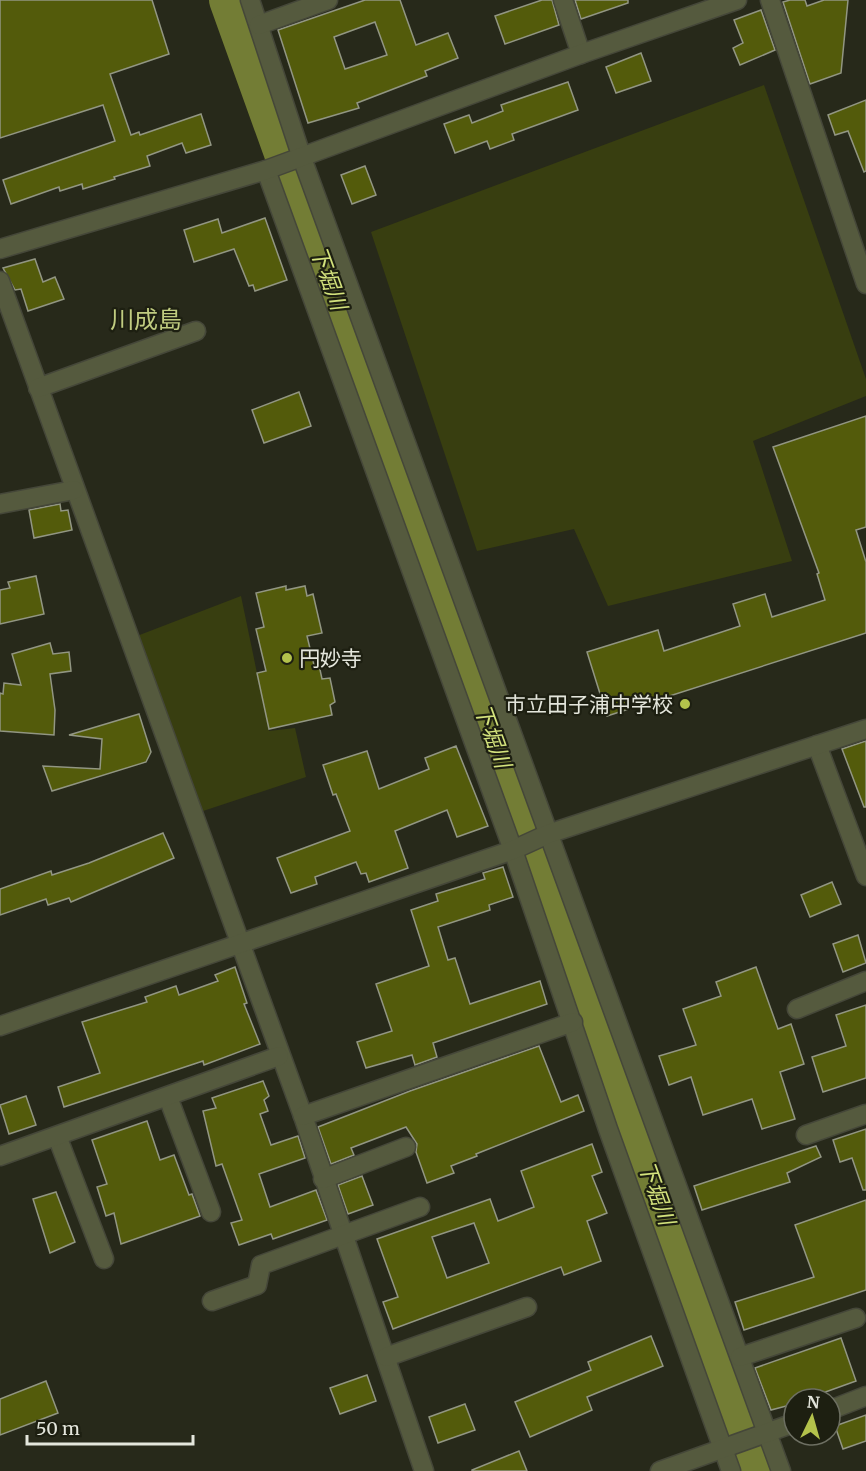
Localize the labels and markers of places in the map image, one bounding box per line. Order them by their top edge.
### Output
place label: 円妙寺 [299,645,362,672]
marker: 円妙寺 [280,651,294,665]
place label: 市立田子浦中学校 [505,691,673,718]
marker: 市立田子浦中学校 [678,697,692,711]

